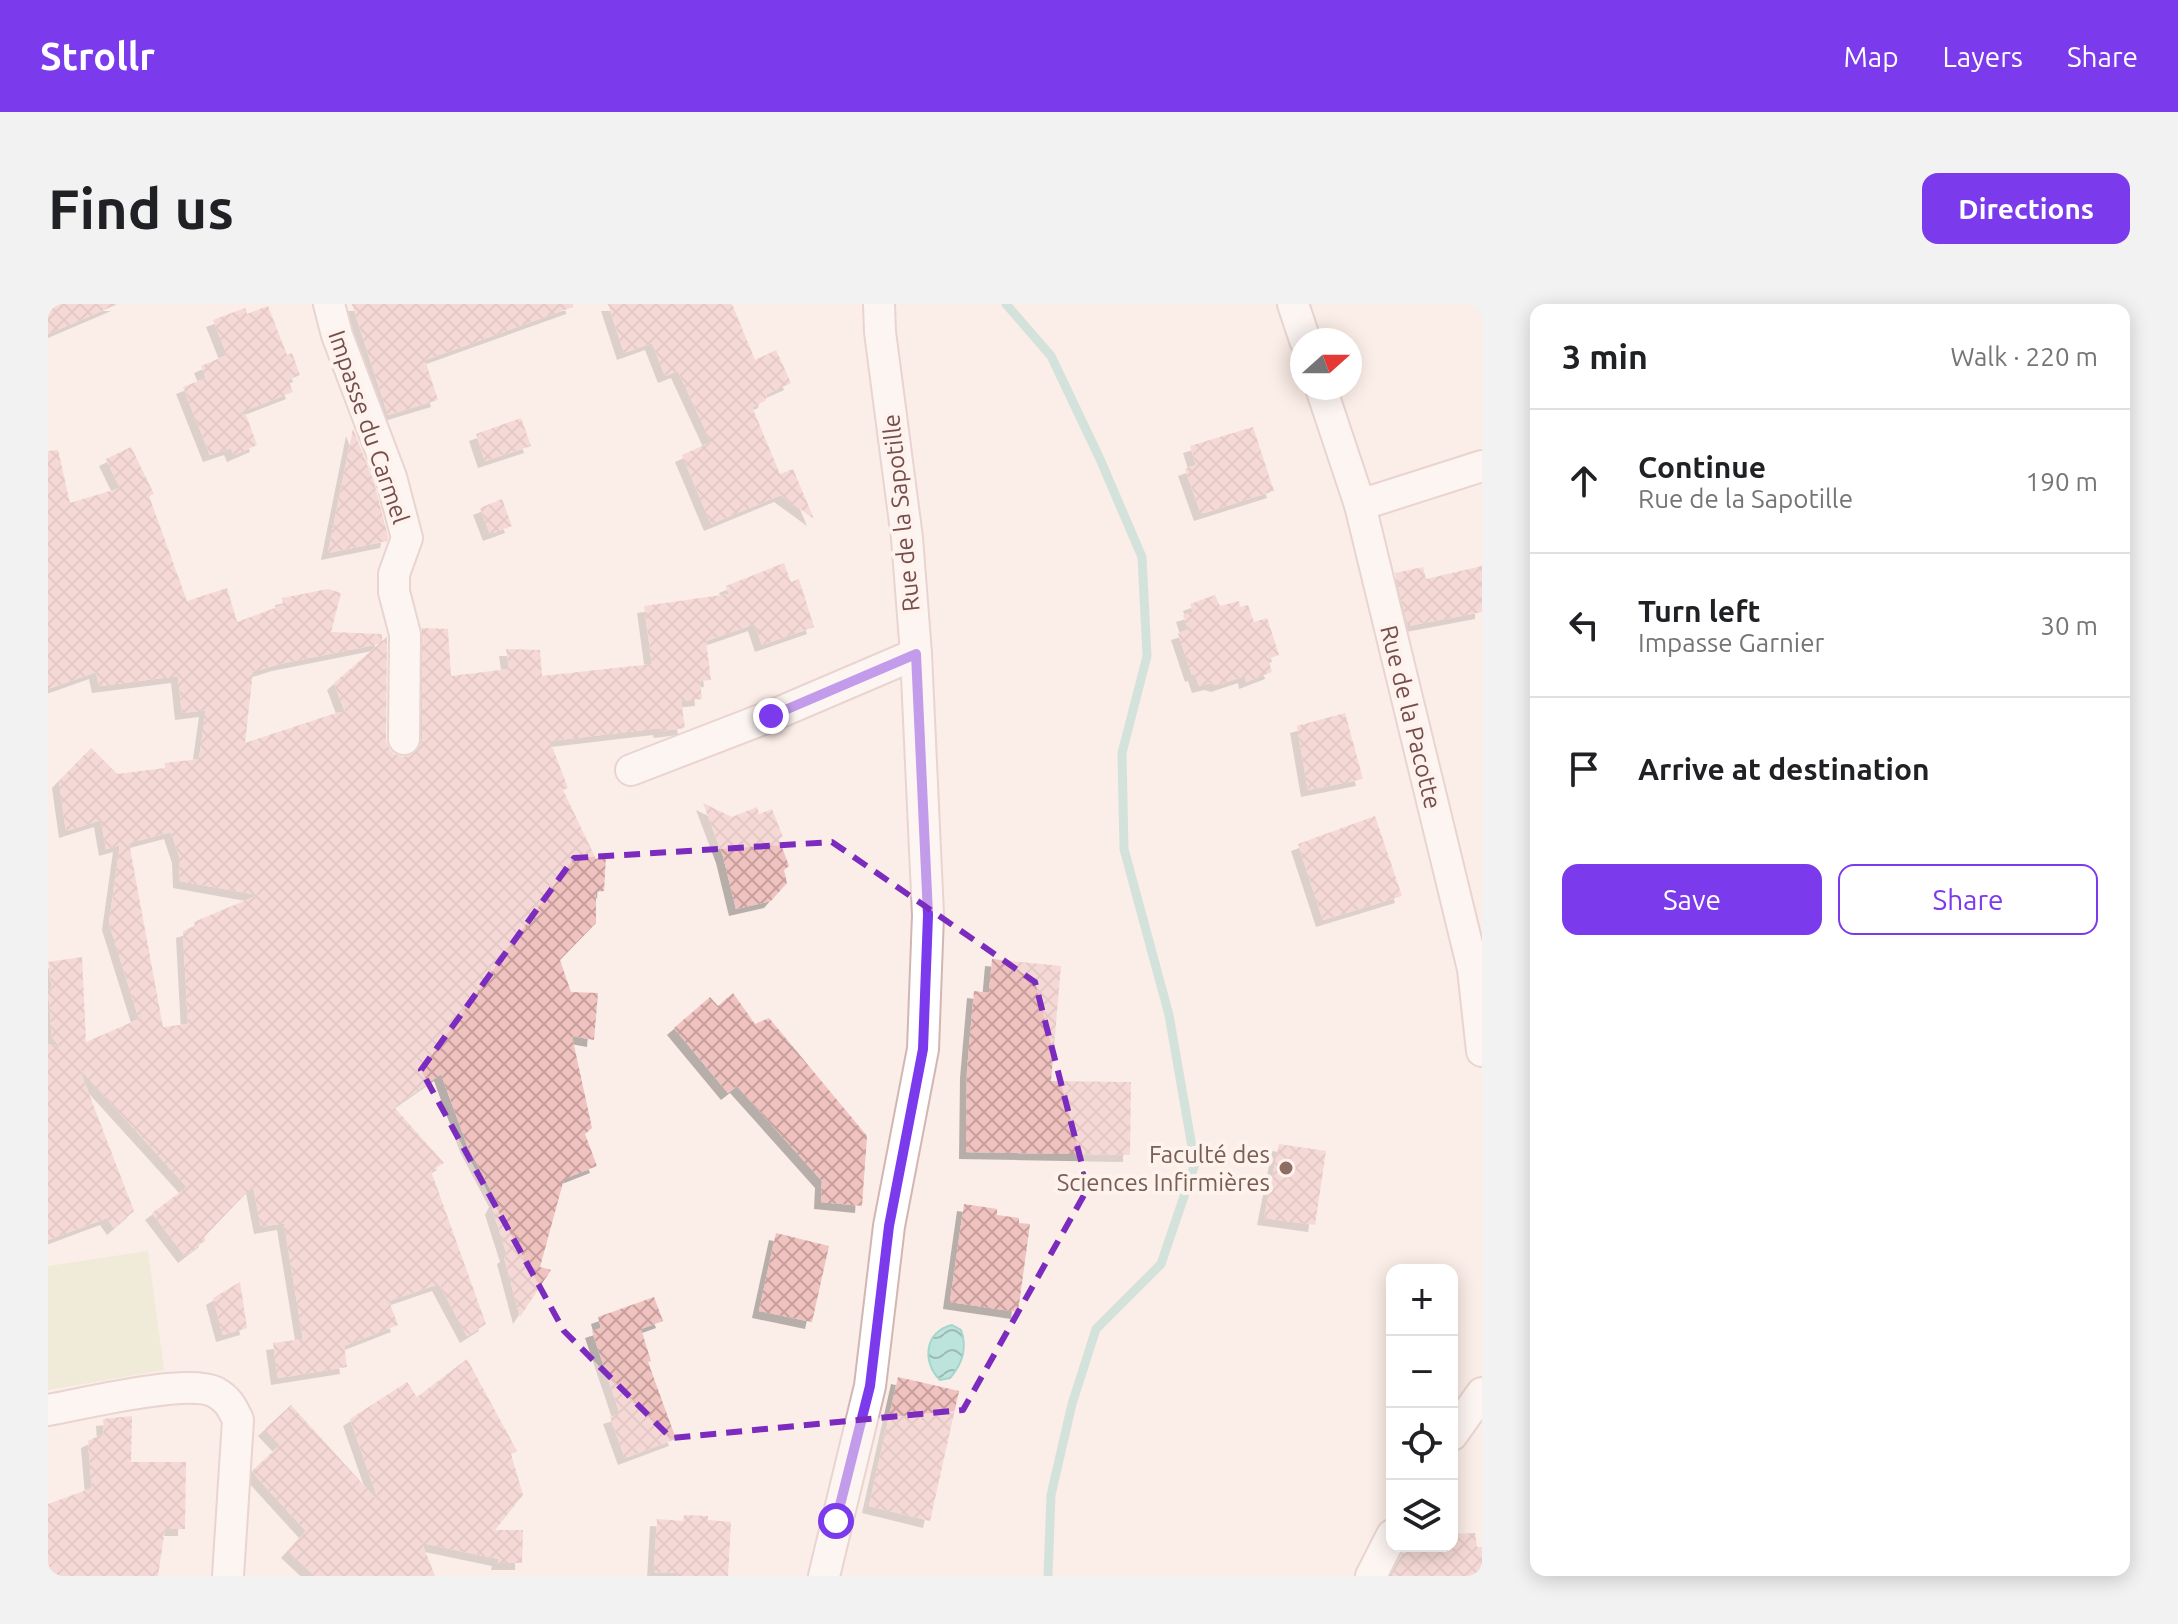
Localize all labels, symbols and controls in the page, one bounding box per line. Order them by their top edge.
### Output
text: Strollr [40,35,155,77]
text: Map [1843,41,1899,72]
text: Layers [1943,41,2023,72]
text: Share [2067,41,2138,72]
button: Directions [1922,173,2130,244]
text: Find us [48,177,234,240]
street label: Impasse du Carmel [323,327,415,527]
north arrow [1290,328,1362,400]
text: 3 min [1562,337,1648,375]
text: Walk · 220 m [1950,342,2098,371]
street label: Rue de la Sapotille [877,413,925,613]
text: Continue [1638,450,1766,484]
icon: ahead [1562,459,1606,503]
text: 190 m [2026,467,2098,496]
text: Rue de la Sapotille [1638,484,1853,513]
text: Turn left [1638,594,1760,628]
icon: left [1562,603,1606,647]
text: 30 m [2040,611,2098,640]
street label: Rue de la Pacotte [1375,623,1447,811]
text: Impasse Garnier [1638,628,1824,657]
route end [753,698,789,734]
icon: arrive [1562,747,1606,791]
text: Arrive at destination [1638,752,1930,786]
button: Save [1562,864,1822,935]
button: Share [1838,864,2098,935]
place label: Faculté des Sciences Infirmières [1057,1141,1270,1196]
marker: Faculté des Sciences Infirmières [1277,1159,1295,1177]
map controls [1386,1264,1458,1552]
button: + [1386,1264,1458,1336]
button: − [1386,1336,1458,1408]
button: locate [1386,1408,1458,1480]
button: layers [1386,1480,1458,1552]
route start [818,1503,854,1539]

